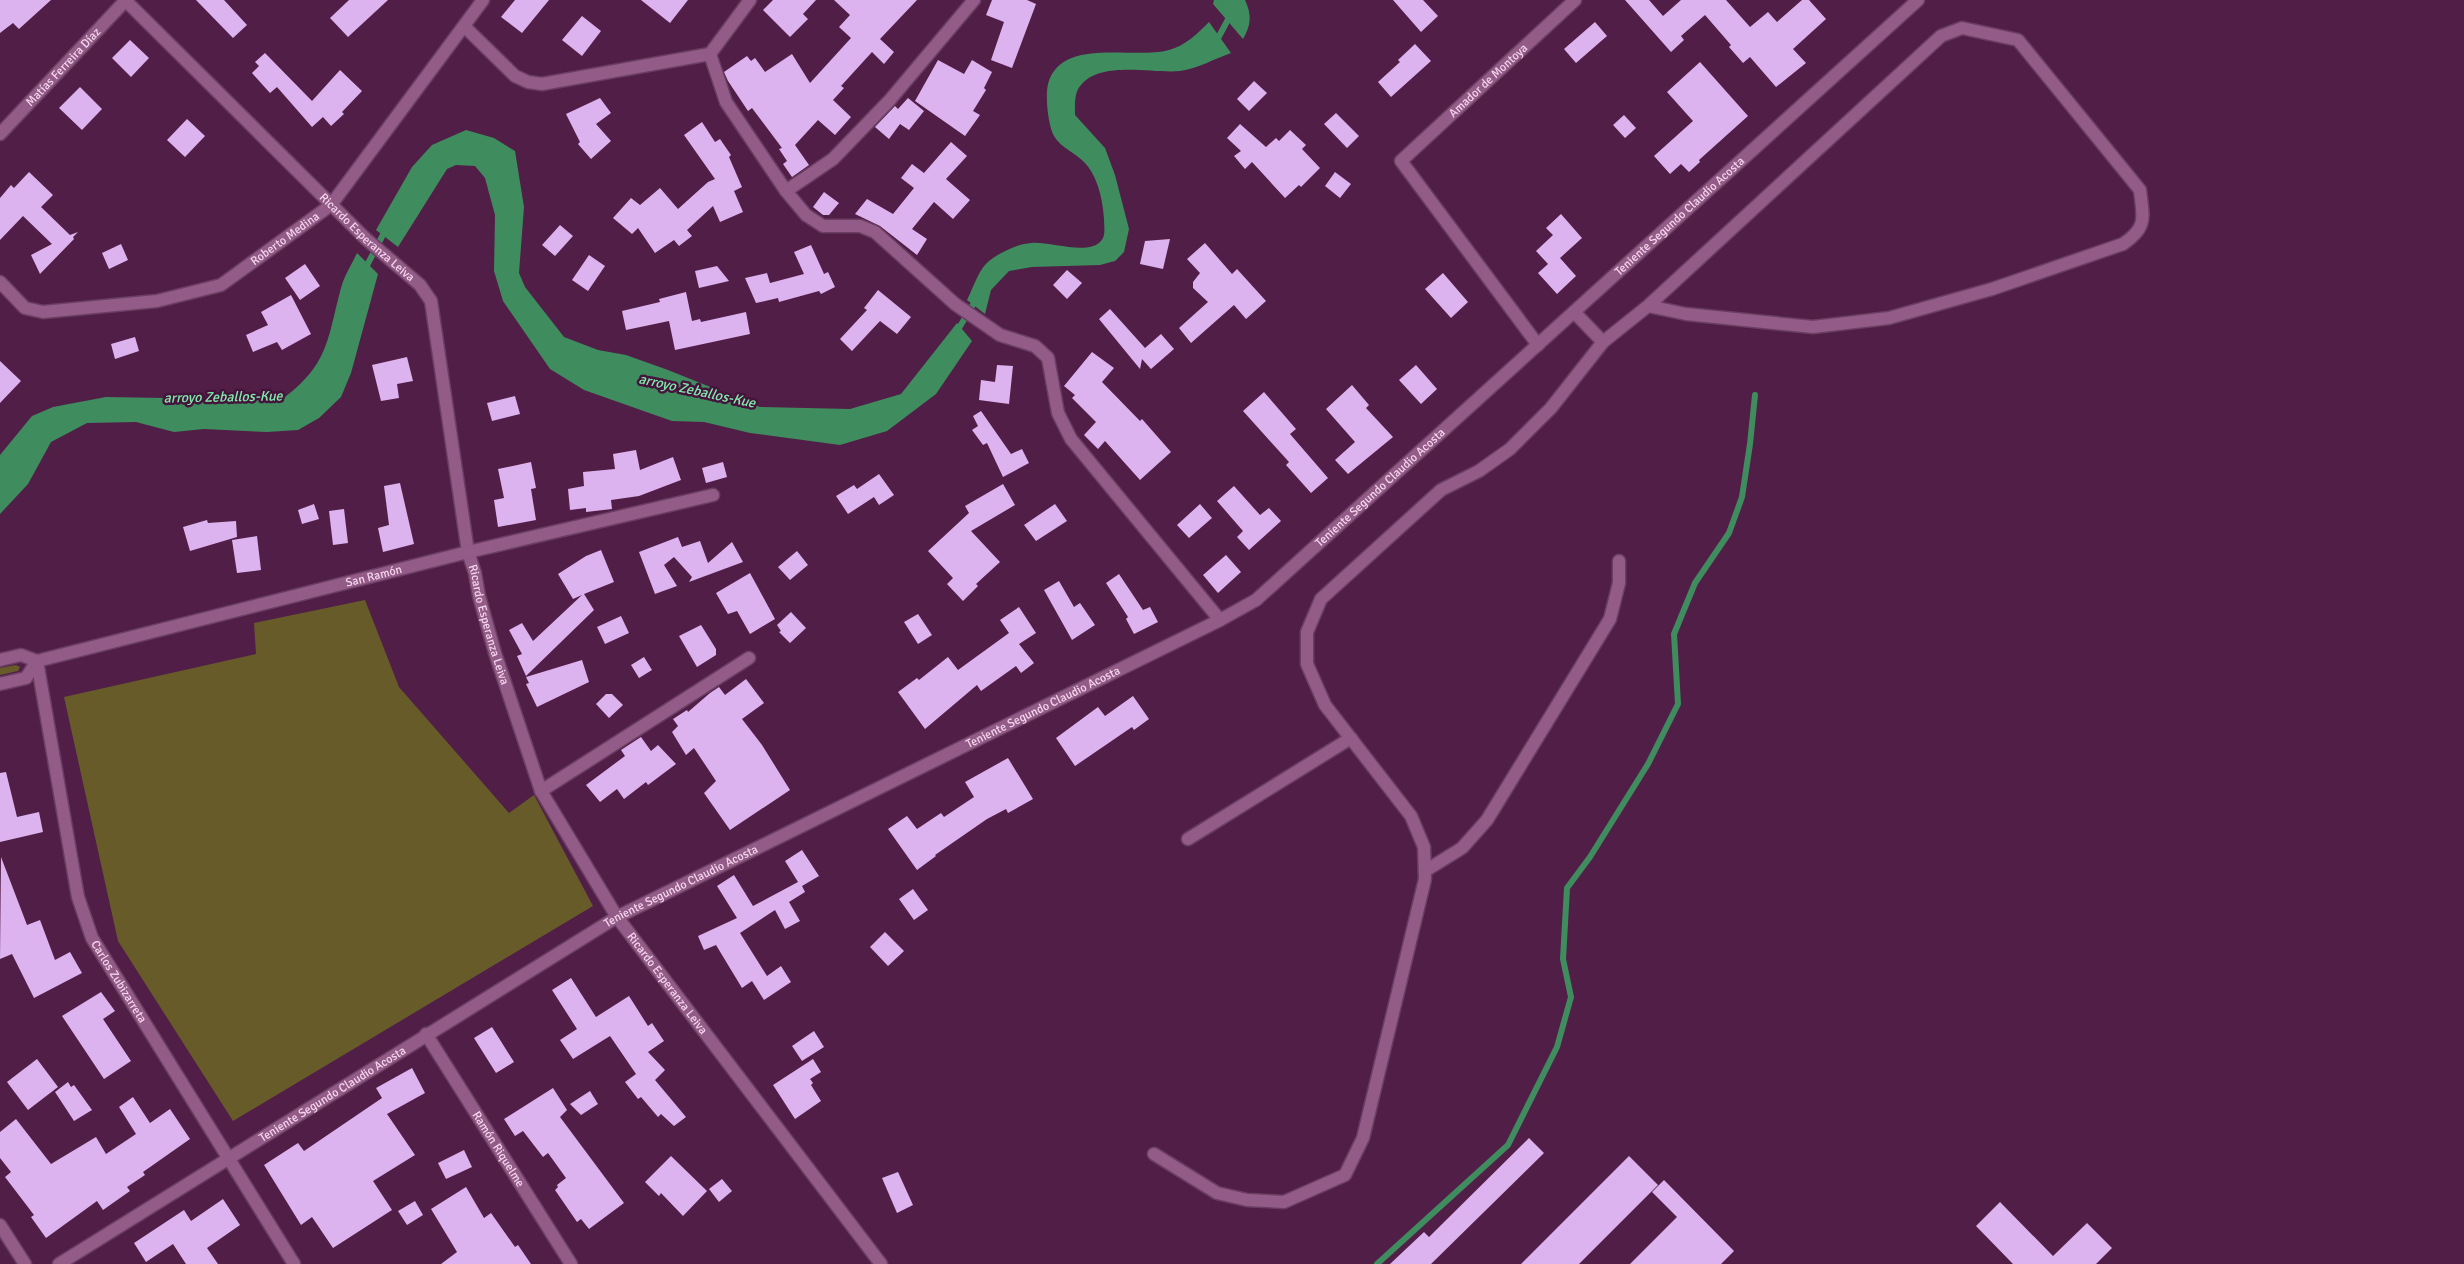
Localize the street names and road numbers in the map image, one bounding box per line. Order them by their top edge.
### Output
street label: Matías Ferreira Díaz [22,24,104,110]
street label: Amador de Montoya [1446,40,1531,121]
street label: Teniente Segundo Claudio Acosta [1611,154,1748,279]
street label: Ricardo Esperanza Leiva [316,190,418,285]
street label: Roberto Medina [248,209,322,269]
street label: Teniente Segundo Claudio Acosta [1312,425,1448,550]
street label: San Ramón [344,562,403,590]
street label: Ricardo Esperanza Leiva [465,562,513,687]
street label: Teniente Segundo Claudio Acosta [963,663,1123,751]
street label: Teniente Segundo Claudio Acosta [601,841,760,931]
street label: Ricardo Esperanza Leiva [624,929,711,1037]
street label: Carlos Zubizarreta [88,937,150,1025]
street label: Teniente Segundo Claudio Acosta [256,1043,409,1145]
street label: Ramón Riquelme [469,1108,528,1190]

